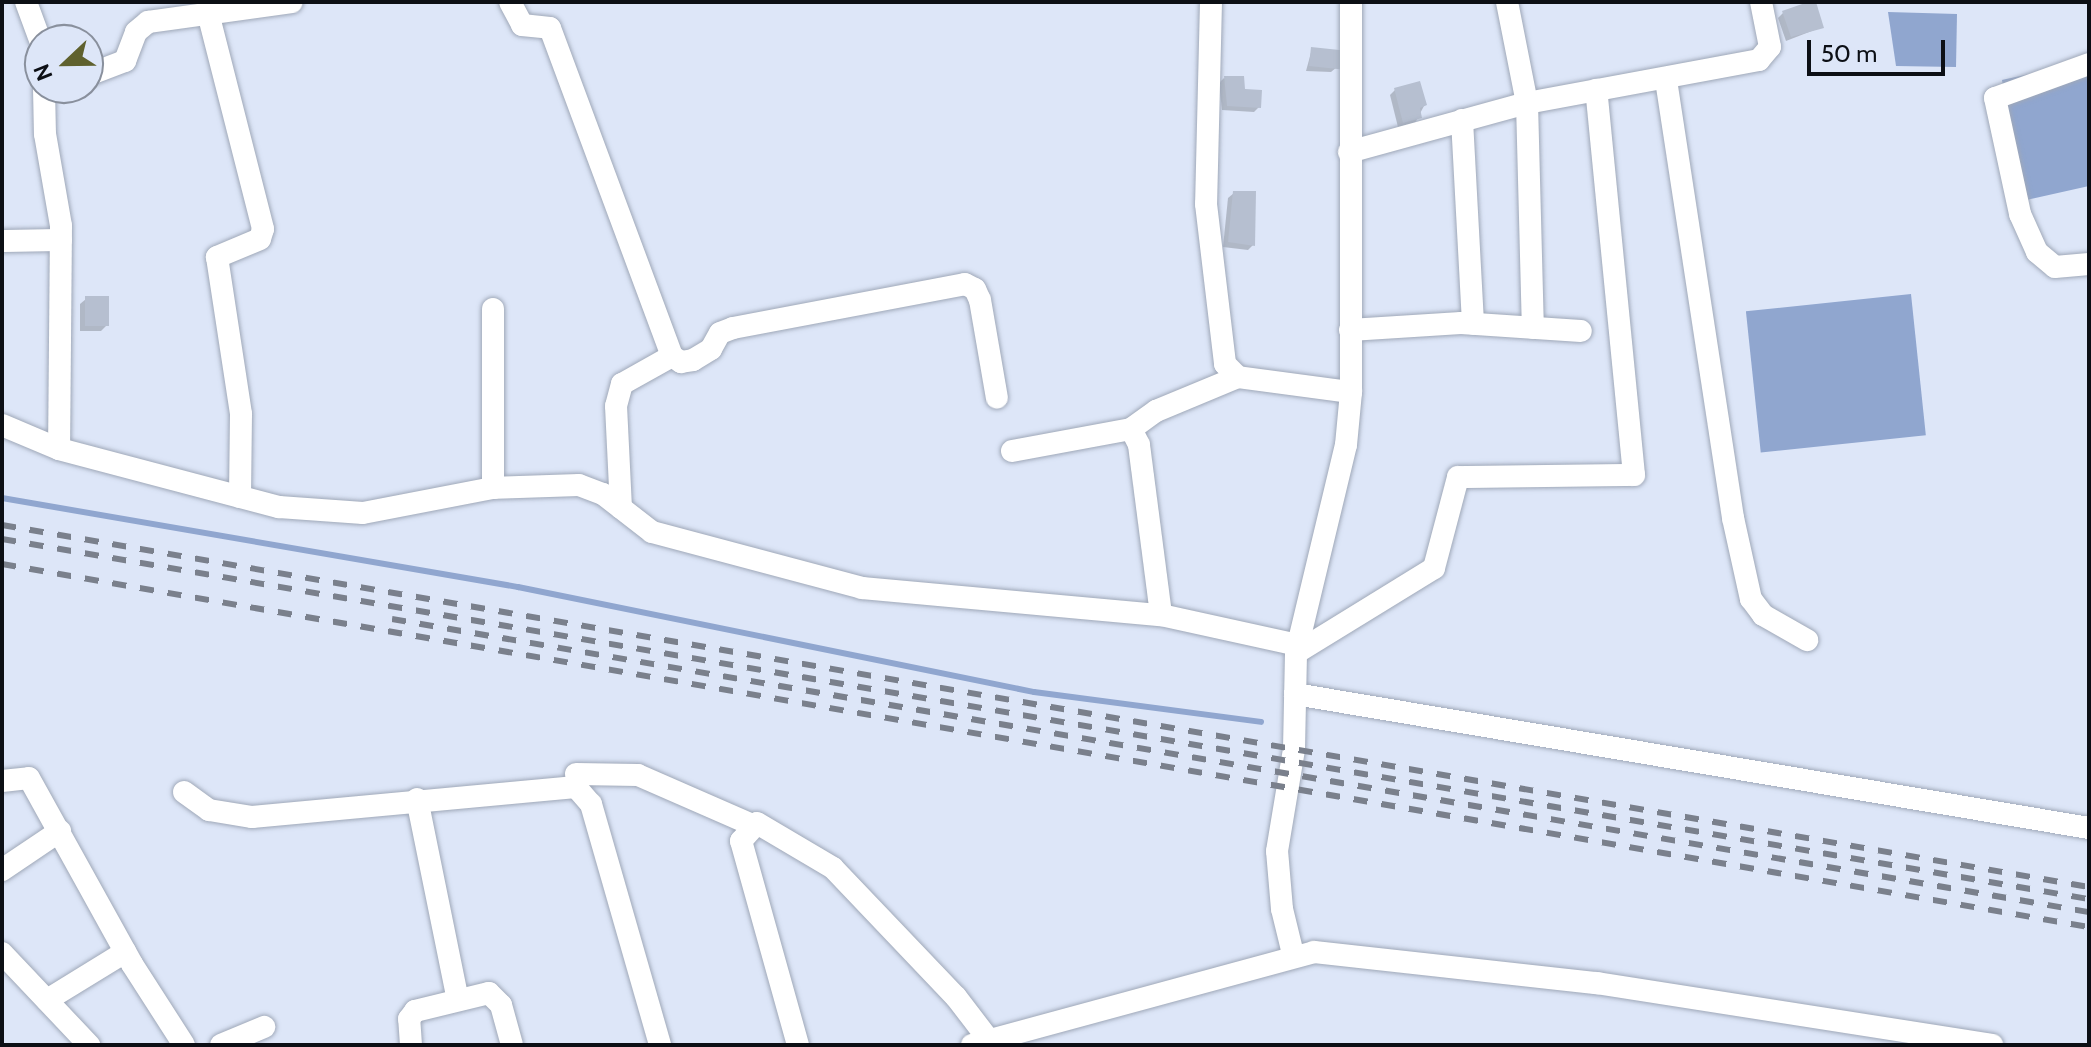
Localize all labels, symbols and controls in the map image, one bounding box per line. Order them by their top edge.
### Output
north arrow [24,24,104,104]
scale bar [1811,24,1949,74]
text: 50 m [1821,39,1877,68]
text: N [28,60,59,85]

